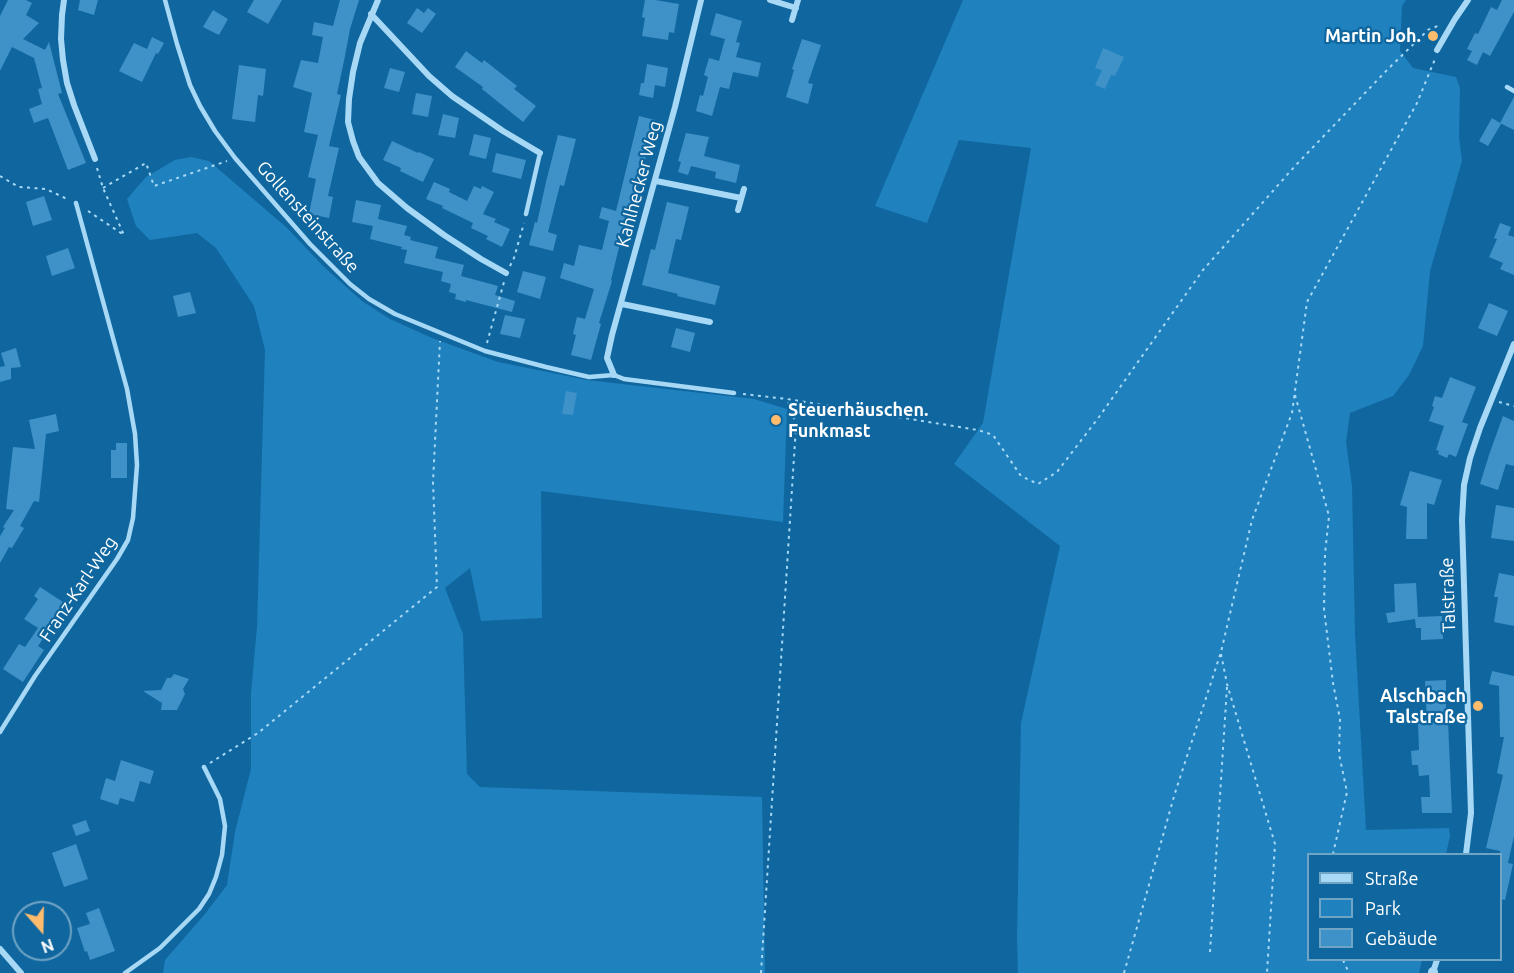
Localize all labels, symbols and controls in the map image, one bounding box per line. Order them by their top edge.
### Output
place label: Martin Joh. [1325,25,1421,47]
marker: Martin Joh. [1426,29,1440,43]
street label: Kahlhecker Weg [612,118,666,250]
street label: Gollensteinstraße [252,157,364,277]
place label: Steuerhäuschen. Funkmast [788,399,928,442]
marker: Steuerhäuschen. Funkmast [769,413,783,427]
street label: Franz-Karl-Weg [35,532,121,646]
street label: Talstraße [1436,557,1460,633]
place label: Alschbach Talstraße [1380,685,1466,728]
marker: Alschbach Talstraße [1471,699,1485,713]
legend [1307,853,1502,961]
text: Straße [1365,868,1418,888]
text: Park [1365,898,1401,918]
north arrow [12,901,72,961]
text: Gebäude [1365,928,1437,948]
text: N [39,936,56,957]

